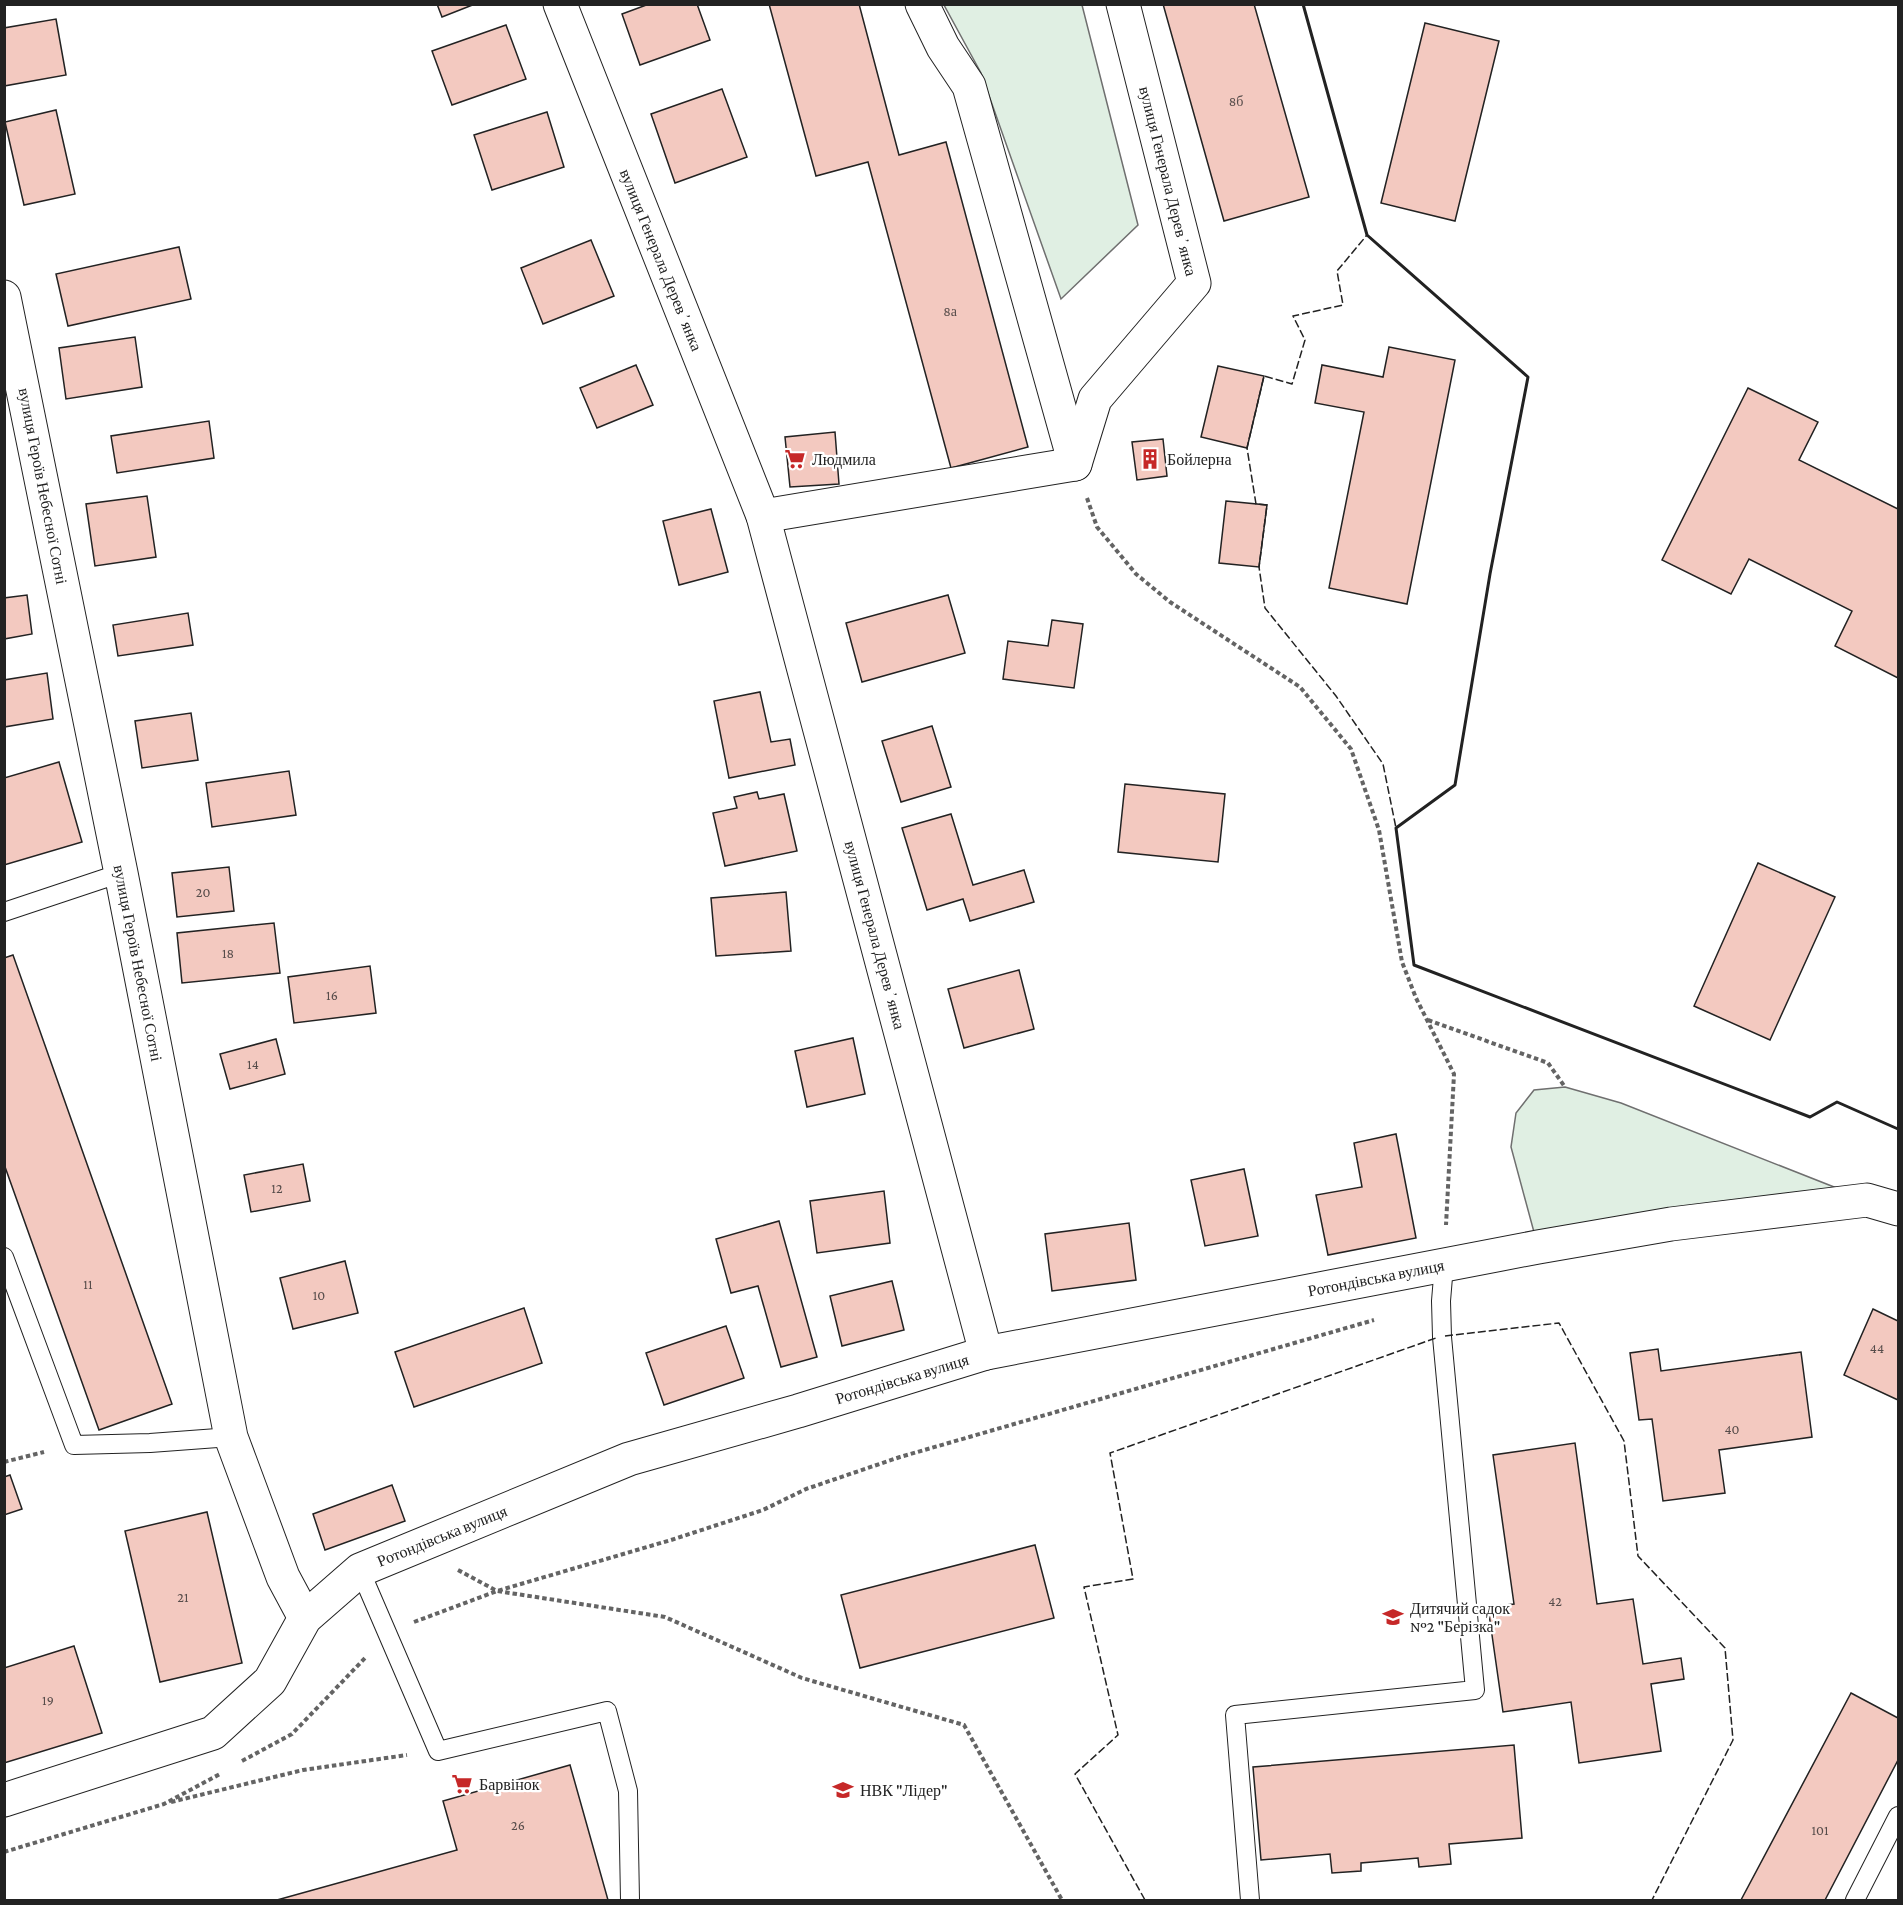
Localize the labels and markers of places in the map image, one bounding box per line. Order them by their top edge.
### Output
supermarket icon: Людмила [783,447,807,471]
building icon: Бойлерна [1138,447,1162,471]
place label: Людмила [812,451,876,469]
place label: Бойлерна [1167,451,1232,469]
place label: Дитячий садок №2 "Берізка" [1410,1600,1510,1636]
school or university icon: Дитячий садок №2 "Берізка" [1381,1605,1405,1629]
supermarket icon: Барвінок [450,1772,474,1796]
place label: Барвінок [479,1776,540,1794]
school or university icon: НВК "Лідер" [831,1778,855,1802]
place label: НВК "Лідер" [860,1782,948,1800]

